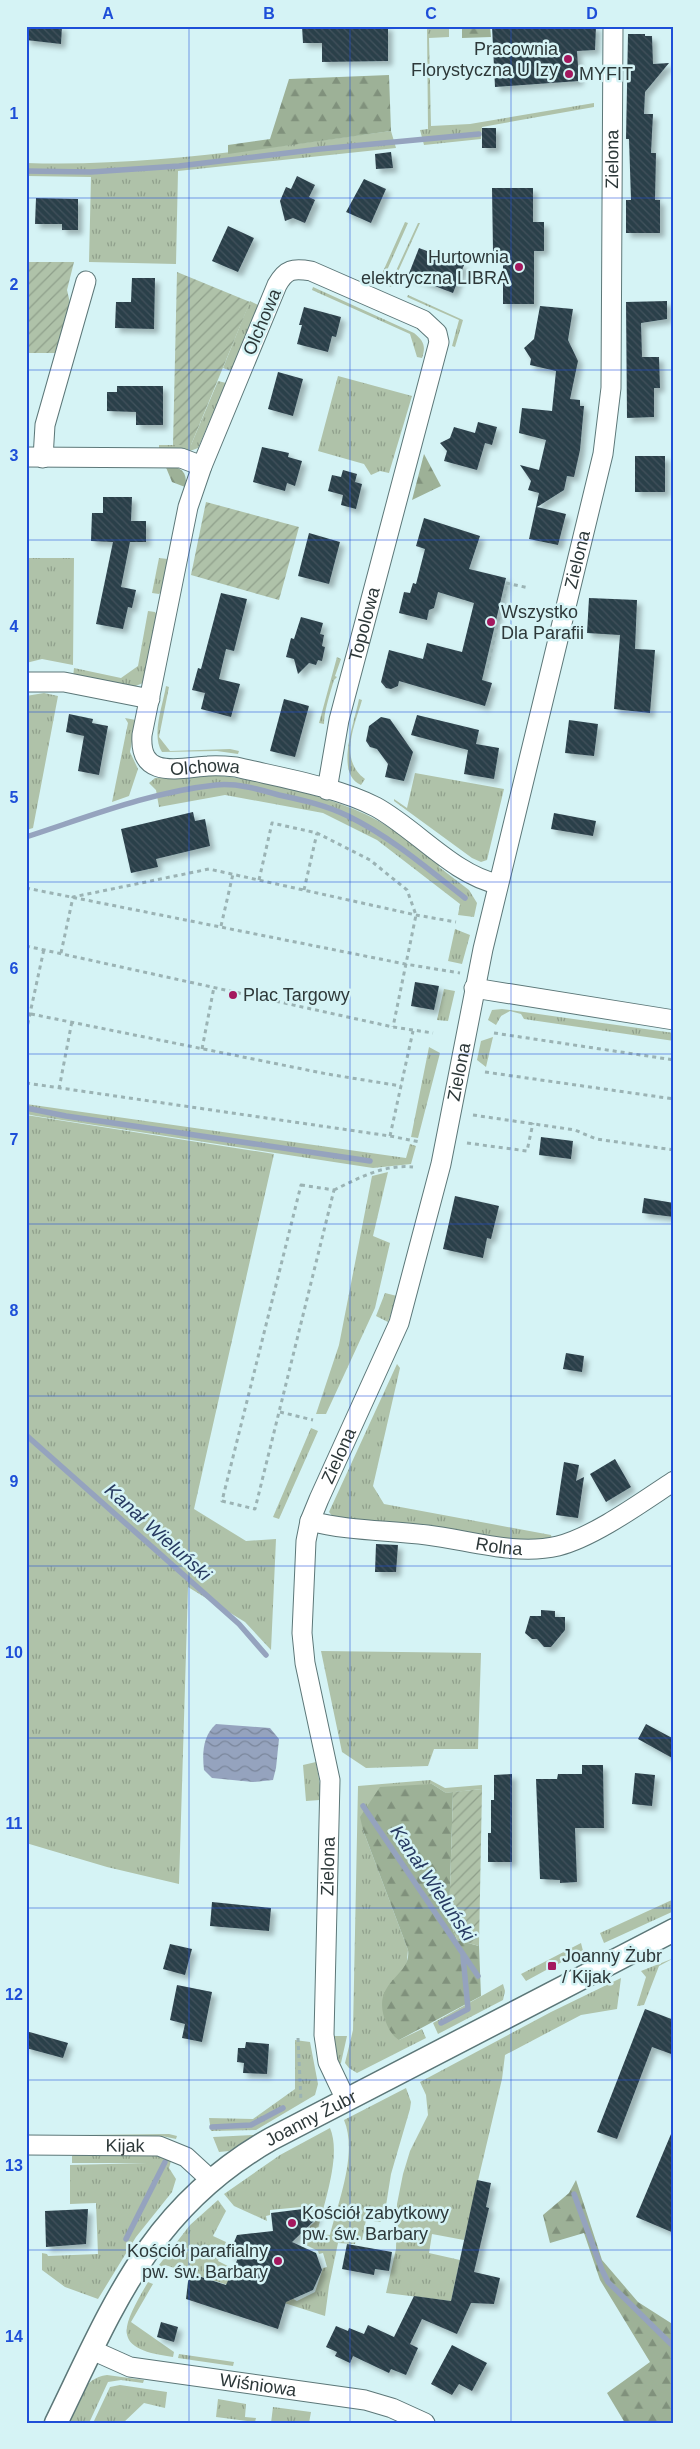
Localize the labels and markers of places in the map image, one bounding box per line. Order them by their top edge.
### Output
place label: Pracownia Florystyczna U Izy [411,39,559,80]
marker: Pracownia Florystyczna U Izy [562,53,574,65]
place label: MYFIT [579,64,633,84]
marker: MYFIT [563,68,575,80]
place label: Hurtownia elektryczna LIBRA [361,247,510,288]
marker: Hurtownia elektryczna LIBRA [513,261,525,273]
place label: Wszystko Dla Parafii [501,602,584,643]
marker: Wszystko Dla Parafii [485,616,497,628]
place label: Plac Targowy [243,985,350,1005]
marker: Plac Targowy [227,989,239,1001]
place label: Joanny Żubr / Kijak [562,1946,662,1987]
marker: Joanny Żubr / Kijak [546,1960,558,1972]
place label: Kościół zabytkowy pw. św. Barbary [302,2203,449,2244]
marker: Kościół zabytkowy pw. św. Barbary [286,2217,298,2229]
place label: Kościół parafialny pw. św. Barbary [127,2241,268,2282]
marker: Kościół parafialny pw. św. Barbary [272,2255,284,2267]

